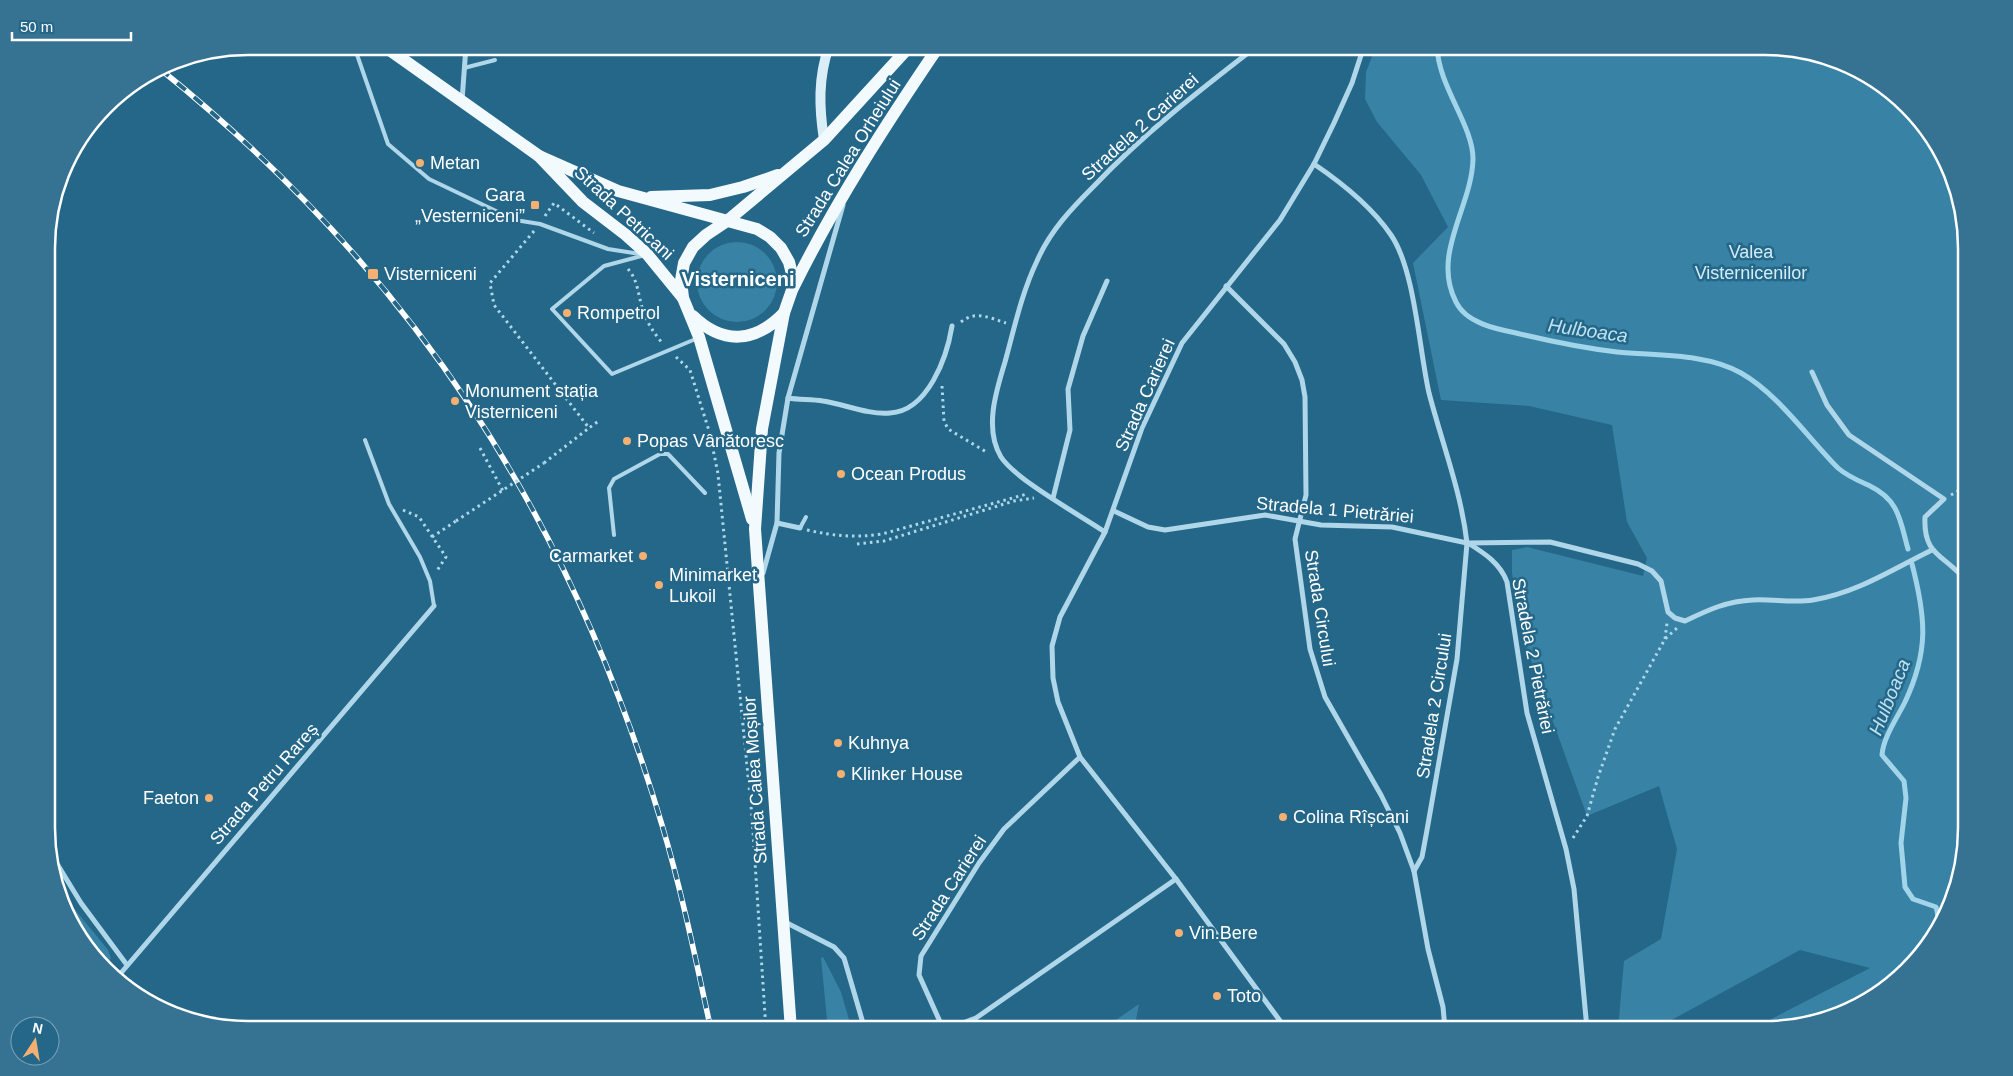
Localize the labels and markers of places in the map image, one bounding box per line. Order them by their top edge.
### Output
place label: Metan [430,153,480,173]
marker: Metan [414,157,426,169]
place label: Gara „Vesterniceni” [415,185,526,226]
marker: Gara „Vesterniceni” [529,199,541,211]
place label: Visterniceni [384,264,477,284]
marker: Visterniceni [366,267,380,281]
place label: Rompetrol [577,303,660,323]
marker: Rompetrol [561,307,573,319]
place label: Monument stația Visterniceni [465,381,599,422]
marker: Monument stația Visterniceni [449,395,461,407]
place label: Popas Vânătoresc [637,431,784,451]
marker: Popas Vânătoresc [621,435,633,447]
place label: Ocean Produs [851,464,966,484]
marker: Ocean Produs [835,468,847,480]
place label: Carmarket [549,546,633,566]
marker: Carmarket [637,550,649,562]
place label: Minimarket Lukoil [669,565,757,606]
marker: Minimarket Lukoil [653,579,665,591]
place label: Kuhnya [848,733,910,753]
marker: Kuhnya [832,737,844,749]
place label: Klinker House [851,764,963,784]
marker: Klinker House [835,768,847,780]
place label: Faeton [143,788,199,808]
marker: Faeton [203,792,215,804]
place label: Colina Rîșcani [1293,807,1409,827]
marker: Colina Rîșcani [1277,811,1289,823]
place label: Vin.Bere [1189,923,1258,943]
marker: Vin.Bere [1173,927,1185,939]
place label: Toto [1227,986,1261,1006]
marker: Toto [1211,990,1223,1002]

